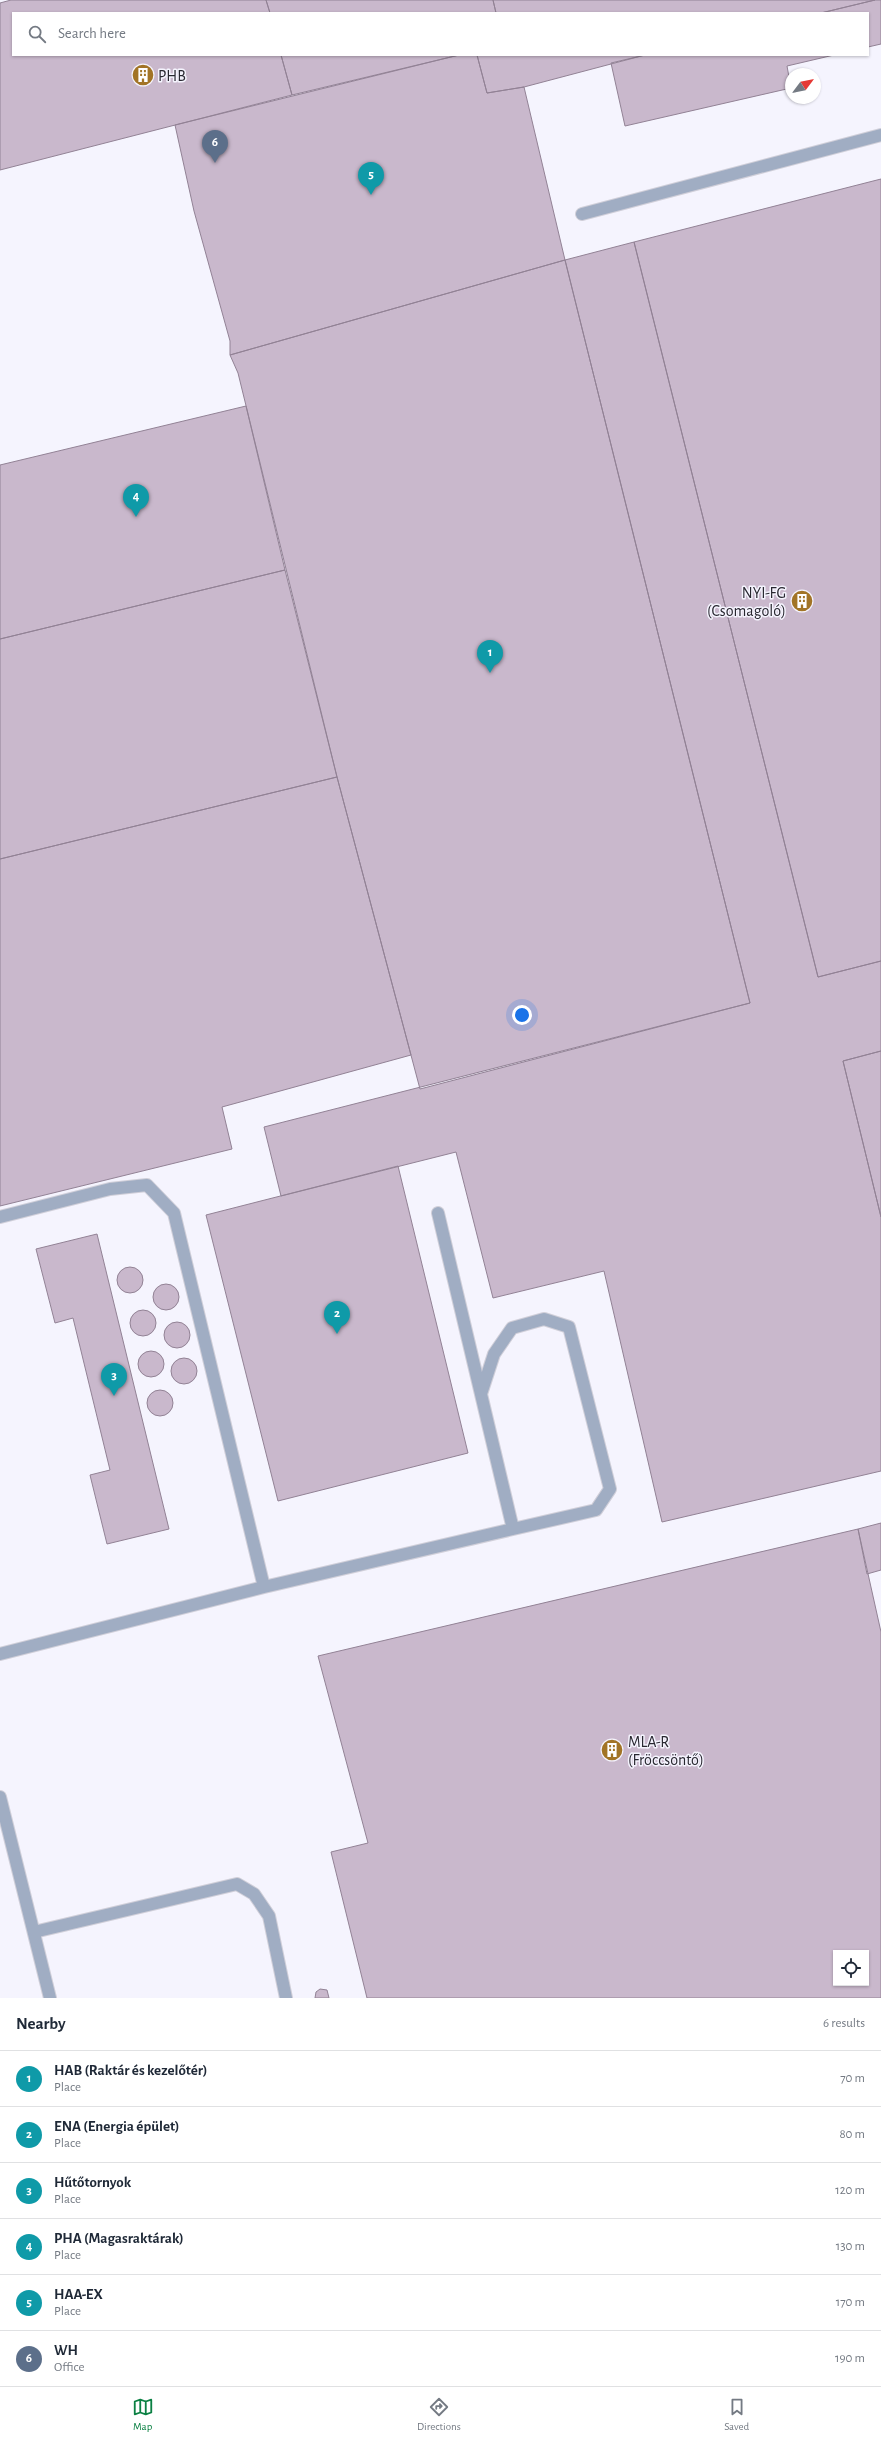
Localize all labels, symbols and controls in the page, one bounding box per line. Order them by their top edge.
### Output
search box [12,12,869,56]
icon: search [26,23,48,45]
text: Search here [58,26,126,41]
building icon: PHB [130,62,156,88]
place label: PHB [158,68,186,84]
north arrow [785,68,821,104]
pin: 6 [202,130,228,163]
pin: 5 [358,162,384,195]
pin: 4 [123,484,149,517]
place label: NYI-FG (Csomagoló) [707,585,786,619]
building icon: NYI-FG (Csomagoló) [789,588,815,614]
pin: 1 [477,640,503,673]
your location [512,1005,532,1025]
pin: 2 [324,1301,350,1334]
pin: 3 [101,1363,127,1396]
place label: MLA-R (Fröccsöntő) [628,1734,704,1768]
building icon: MLA-R (Fröccsöntő) [599,1737,625,1763]
map controls [833,1950,869,1986]
button: locate [833,1950,869,1986]
text: Nearby [16,2015,66,2032]
text: 6 results [823,2017,865,2030]
text: HAB (Raktár és kezelőtér) [54,2063,208,2078]
text: 1 [27,2072,31,2085]
text: 70 m [840,2072,865,2085]
text: Place [54,2081,81,2094]
text: ENA (Energia épület) [54,2119,180,2134]
text: 2 [26,2128,32,2141]
text: 80 m [839,2128,865,2141]
text: Place [54,2137,81,2150]
text: Hűtőtornyok [54,2175,131,2190]
text: 3 [26,2184,32,2197]
text: 120 m [835,2184,865,2197]
text: Place [54,2193,81,2206]
text: PHA (Magasraktárak) [54,2231,184,2246]
text: 4 [26,2240,32,2253]
text: 130 m [836,2240,865,2253]
text: Place [54,2249,81,2262]
text: HAA-EX [54,2287,103,2302]
text: 5 [26,2296,32,2309]
text: 170 m [836,2296,865,2309]
text: Place [54,2305,81,2318]
text: WH [54,2343,78,2358]
text: 6 [26,2352,32,2365]
text: 190 m [835,2352,865,2365]
text: Office [54,2361,84,2374]
tab: Map [132,2396,154,2433]
tab: Directions [417,2396,461,2433]
tab: Saved [724,2396,749,2433]

